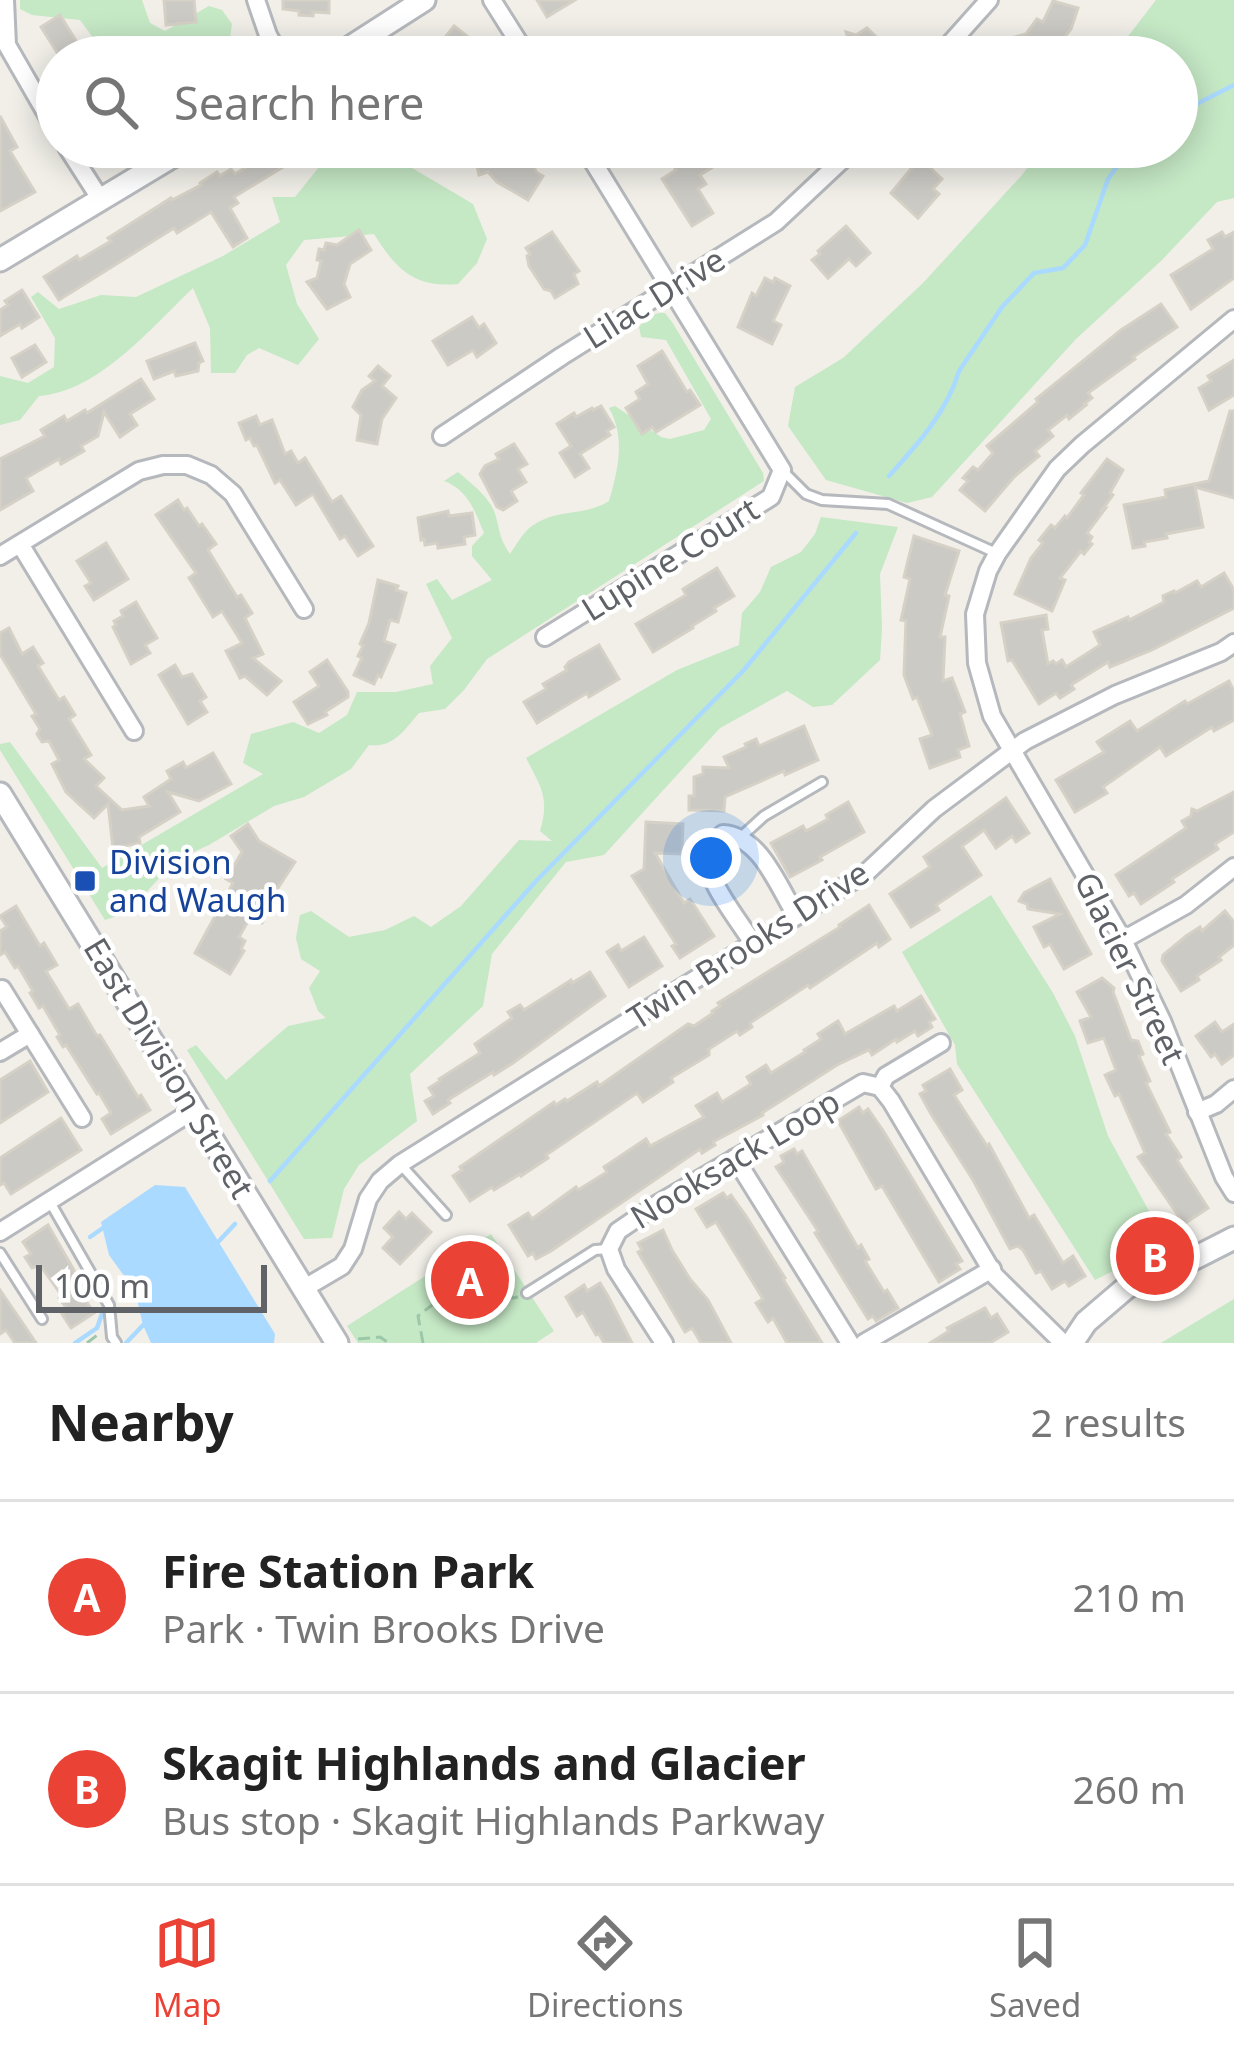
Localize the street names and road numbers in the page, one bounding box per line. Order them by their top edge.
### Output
street label: Lilac Drive [574,236,733,359]
street label: Lupine Court [573,486,767,631]
street label: Twin Brooks Drive [618,850,877,1039]
street label: Glacier Street [1065,864,1196,1071]
street label: East Division Street [74,929,265,1206]
street label: Nooksack Loop [622,1078,848,1239]

